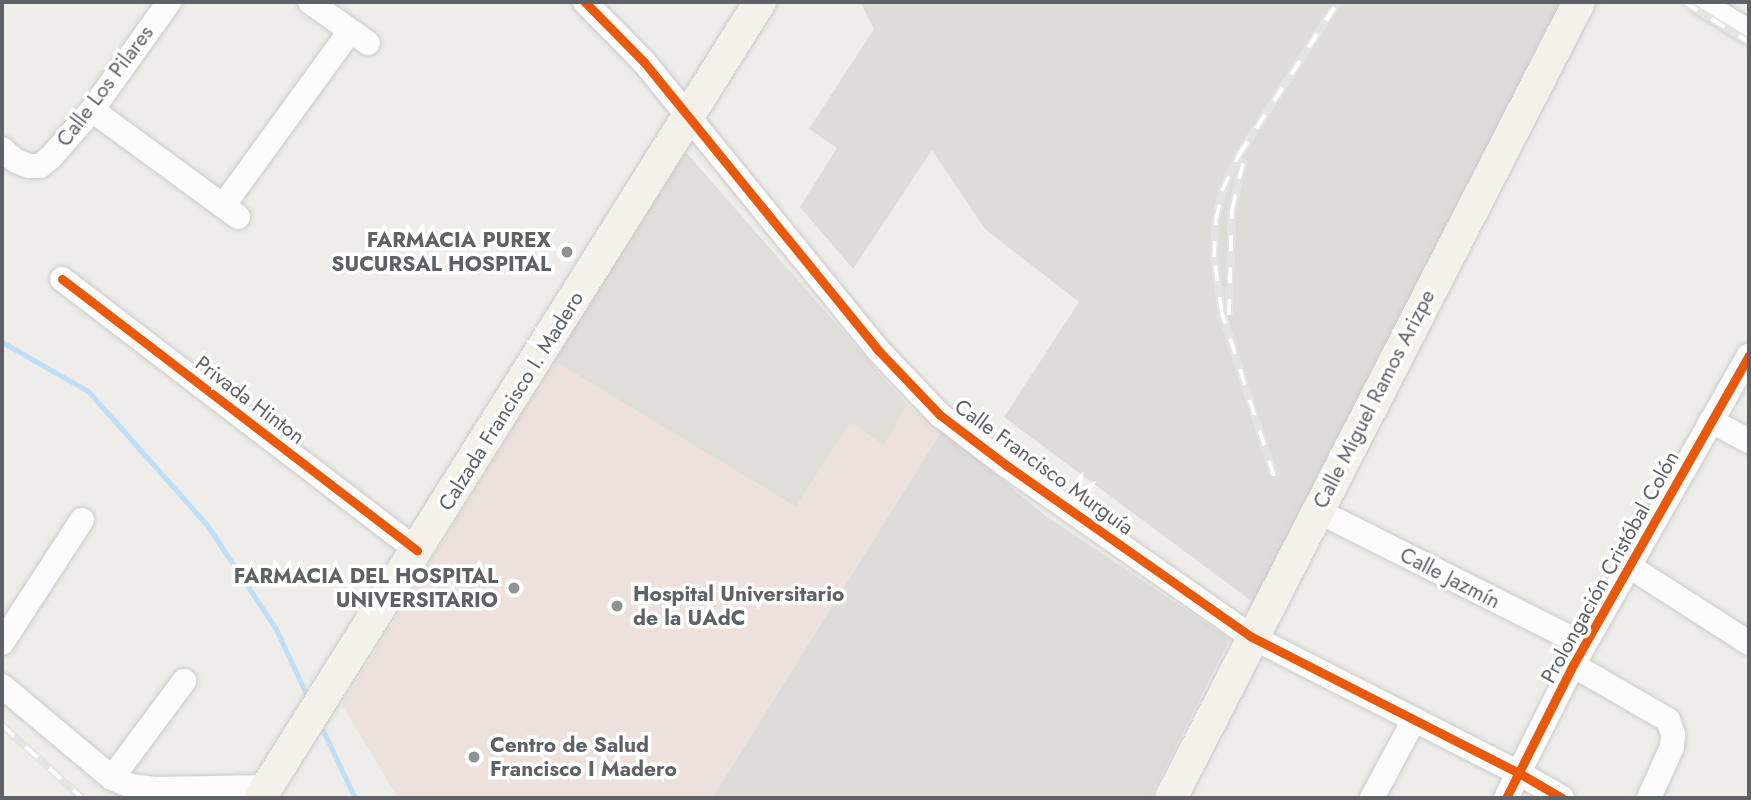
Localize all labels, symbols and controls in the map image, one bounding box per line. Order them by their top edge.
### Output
street label: Calle Los Pilares [51,21,159,151]
place label: FARMACIA PUREX SUCURSAL HOSPITAL [331,227,551,277]
marker: FARMACIA PUREX SUCURSAL HOSPITAL [557,242,577,262]
street label: Calle Miguel Ramos Arizpe [1308,285,1440,513]
street label: Calzada Francisco I. Madero [433,287,589,515]
street label: Privada Hinton [190,351,310,449]
street label: Calle Francisco Murguía [950,394,1138,540]
street label: Prolongación Cristóbal Colón [1536,447,1684,687]
street label: Calle Jazmín [1396,542,1504,614]
place label: FARMACIA DEL HOSPITAL UNIVERSITARIO [234,563,498,613]
marker: FARMACIA DEL HOSPITAL UNIVERSITARIO [504,578,524,598]
place label: Hospital Universitario de la UAdC [633,581,844,631]
marker: Hospital Universitario de la UAdC [607,596,627,616]
place label: Centro de Salud Francisco I Madero [490,732,677,782]
marker: Centro de Salud Francisco I Madero [464,747,484,767]

